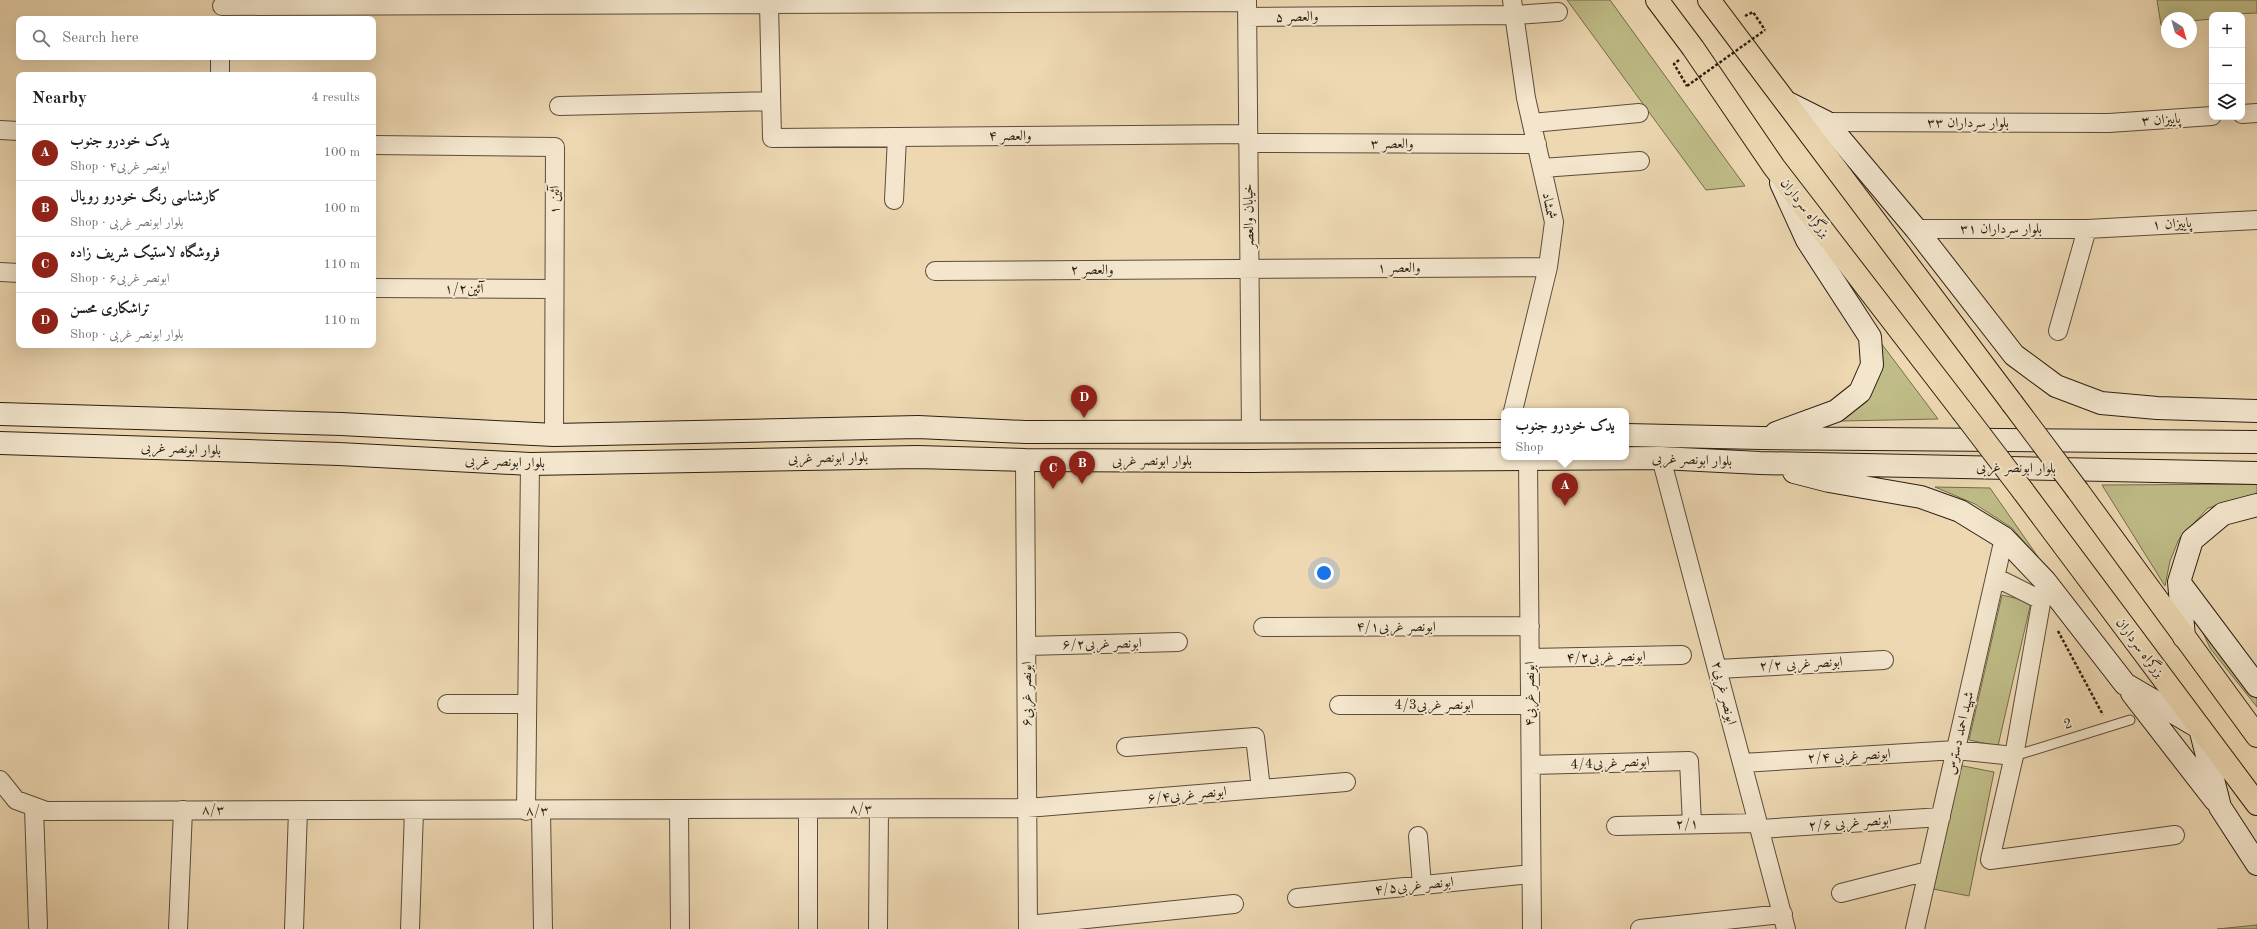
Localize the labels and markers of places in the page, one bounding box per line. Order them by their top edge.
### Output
pin: D [1071,385,1097,418]
pin: B [1069,451,1095,484]
pin: C [1040,456,1066,489]
pin: A [1552,473,1578,506]

